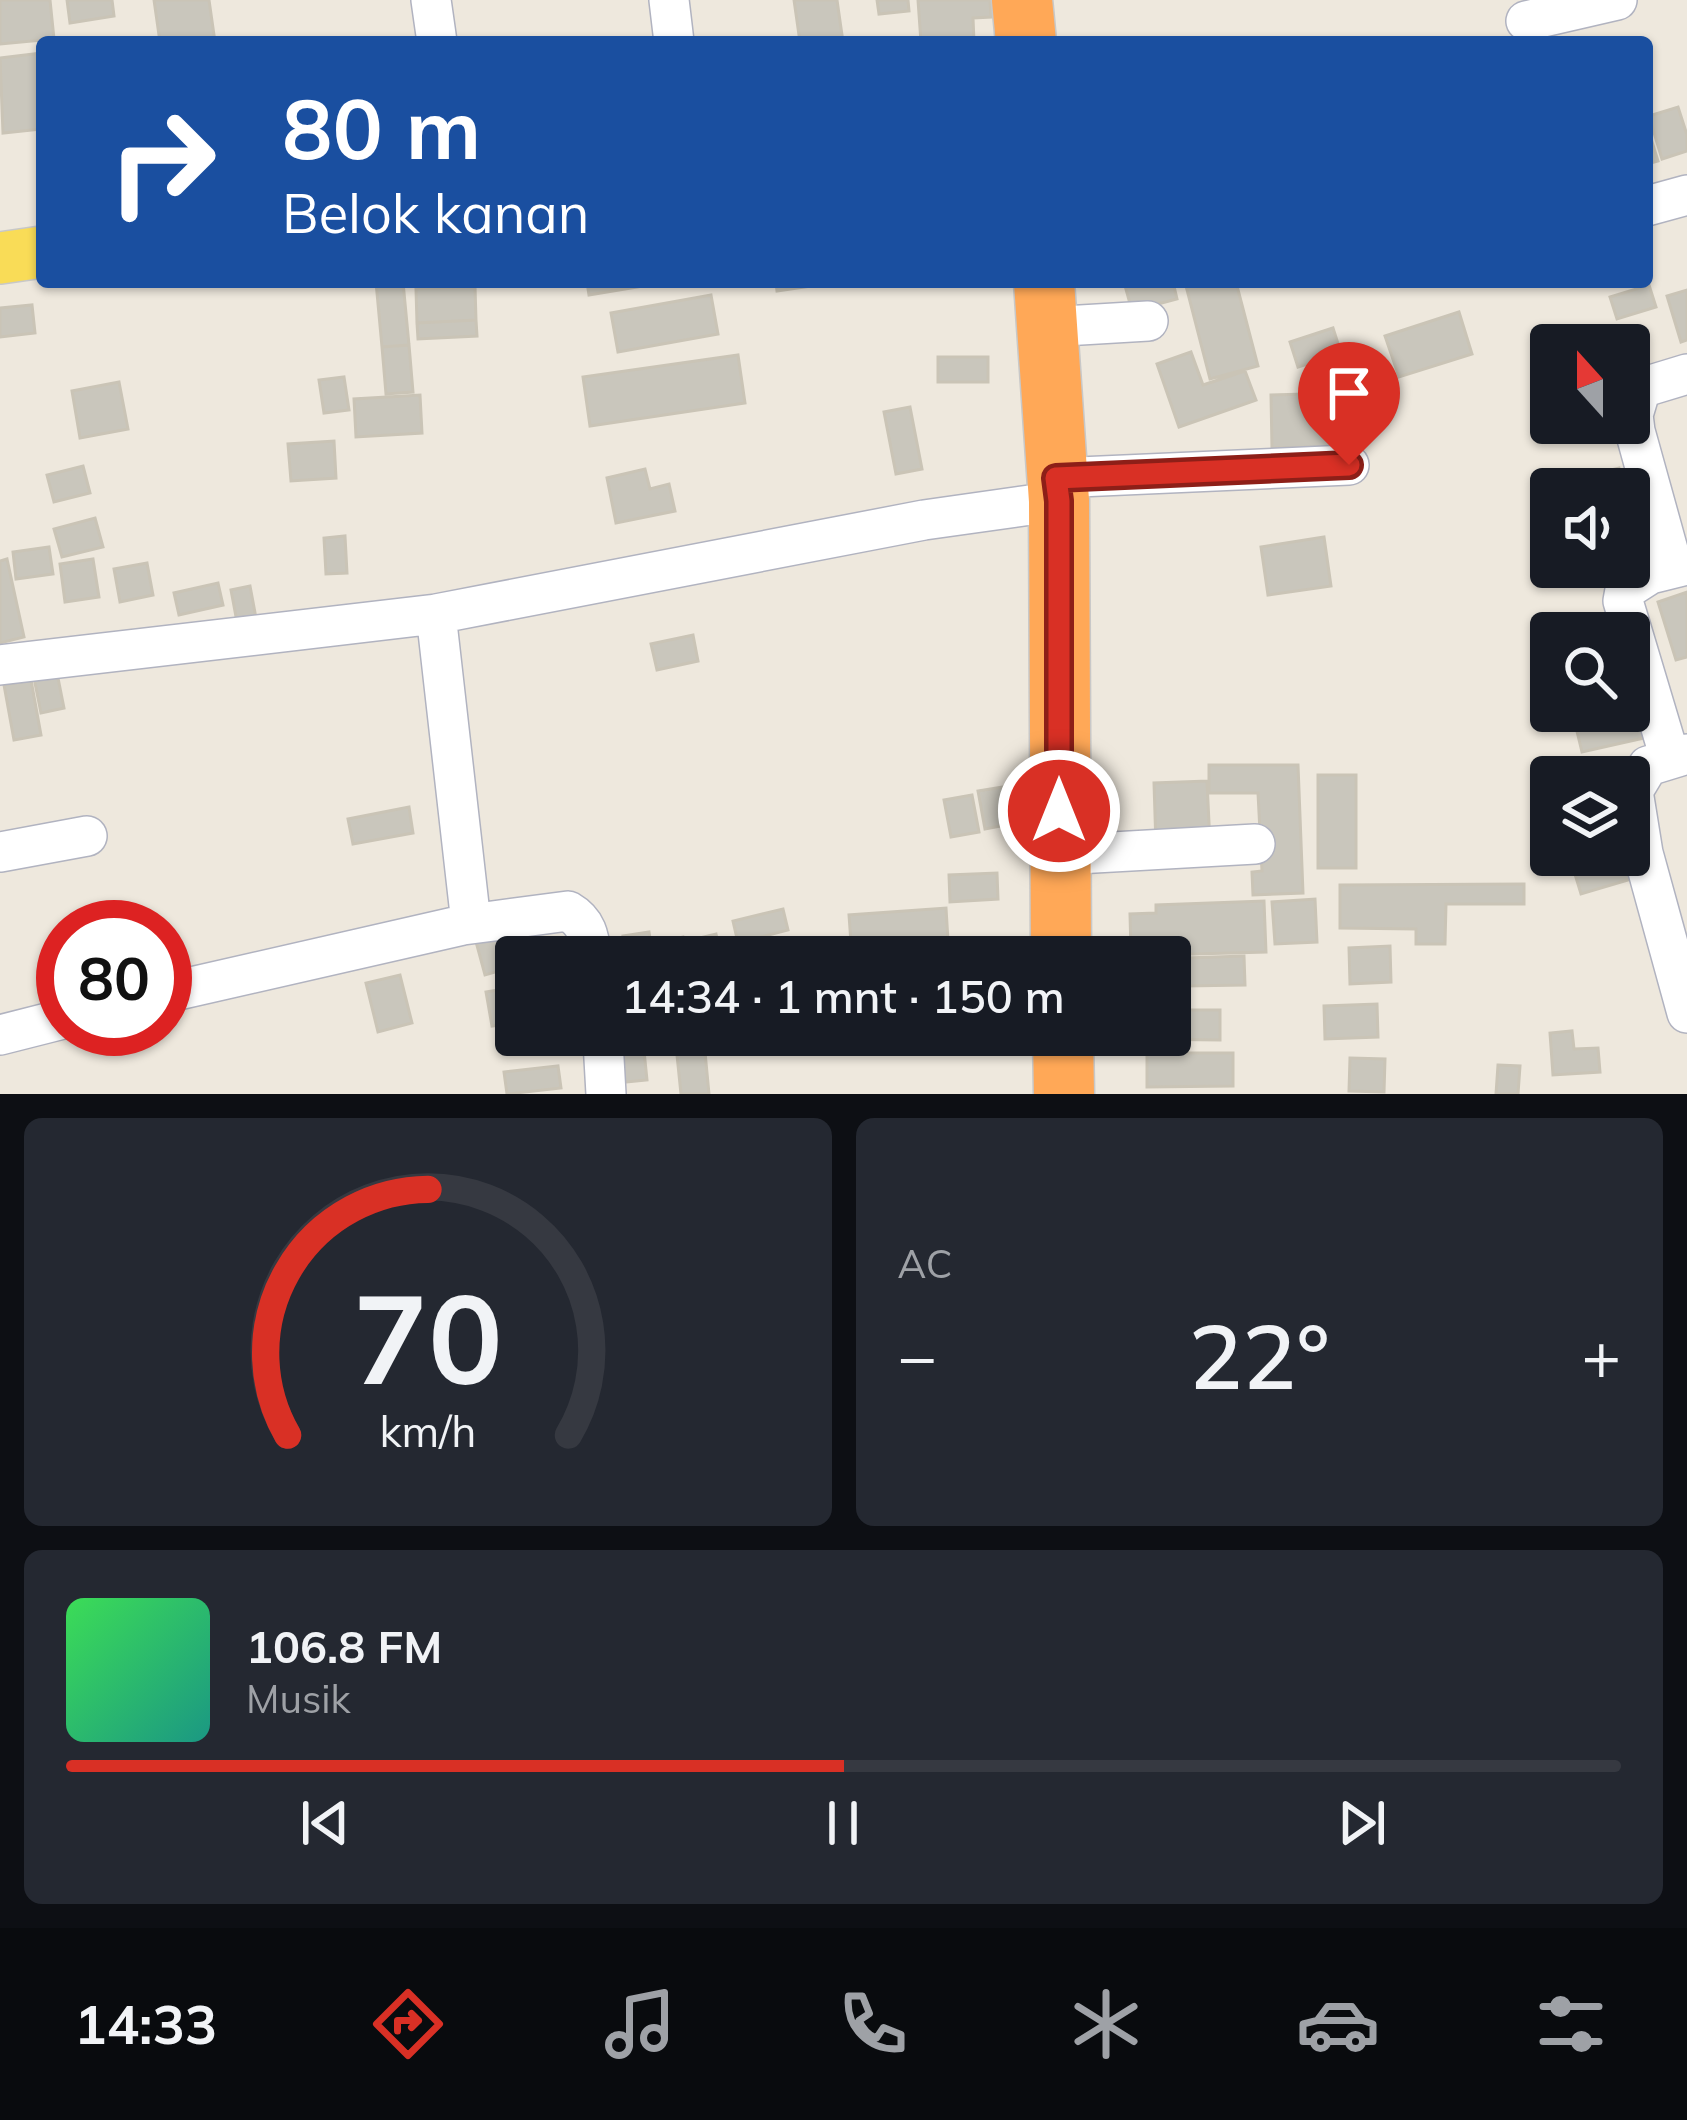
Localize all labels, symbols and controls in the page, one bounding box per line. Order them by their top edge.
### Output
text: 80 m [282,75,481,180]
icon: right [84,84,240,240]
text: Belok kanan [282,179,589,247]
north arrow [1530,324,1650,444]
map controls [1530,324,1650,876]
pin [1298,342,1400,465]
icon: arrive [1316,360,1382,426]
button: sound [1530,468,1650,588]
button: search [1530,612,1650,732]
position arrow [996,748,1122,874]
button: layers [1530,756,1650,876]
speed limit sign: 80 [36,900,192,1056]
text: 14:34 · 1 mnt · 150 m [621,968,1065,1024]
text: AC [898,1239,952,1288]
text: 70 [353,1259,503,1415]
text: 22° [1188,1299,1330,1412]
text: − [898,1314,937,1397]
text: + [1581,1314,1621,1397]
text: km/h [379,1404,476,1458]
text: 106.8 FM [246,1618,442,1674]
text: Musik [246,1674,351,1723]
icon: previous [292,1790,358,1856]
icon: pause [810,1790,876,1856]
icon: next [1329,1790,1395,1856]
icon: directions [366,1982,450,2066]
icon: music [598,1982,682,2066]
icon: phone [831,1982,915,2066]
icon: climate [1064,1982,1148,2066]
icon: car [1296,1982,1380,2066]
icon: filters [1529,1982,1613,2066]
text: 14:33 [74,1990,217,2058]

